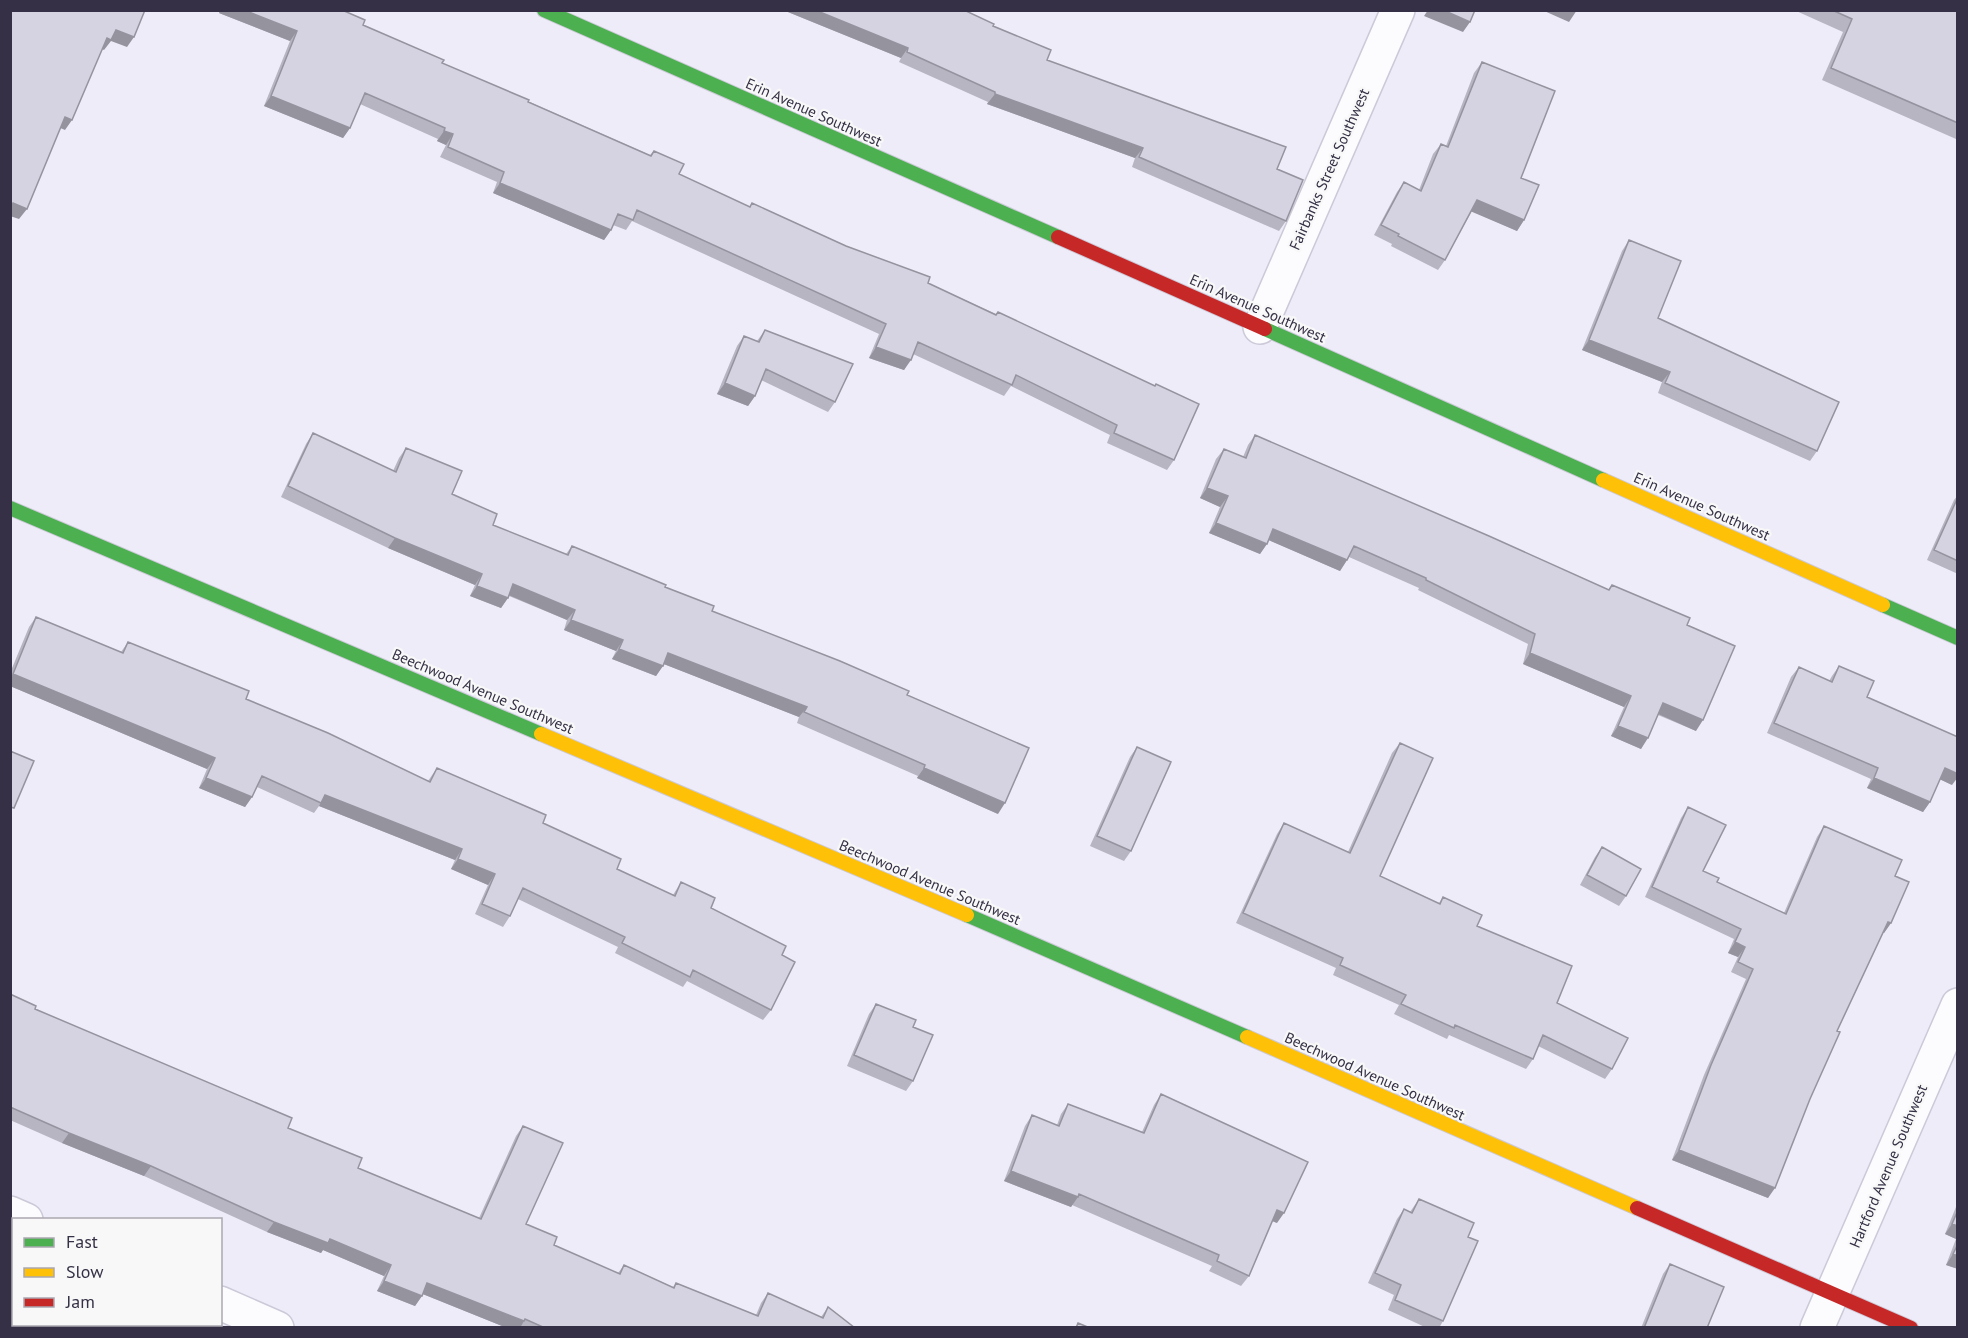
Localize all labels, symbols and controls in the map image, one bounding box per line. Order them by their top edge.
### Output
street label: Erin Avenue Southwest [743,73,885,151]
street label: Fairbanks Street Southwest [1285,85,1373,253]
street label: Erin Avenue Southwest [1187,269,1329,347]
street label: Erin Avenue Southwest [1631,467,1773,545]
street label: Beechwood Avenue Southwest [389,644,577,738]
street label: Beechwood Avenue Southwest [836,835,1024,929]
street label: Beechwood Avenue Southwest [1282,1028,1468,1124]
street label: Hartford Avenue Southwest [1845,1081,1931,1251]
legend [12,1218,222,1326]
text: Fast [66,1230,98,1253]
text: Slow [66,1260,104,1283]
text: Jam [65,1290,95,1313]

